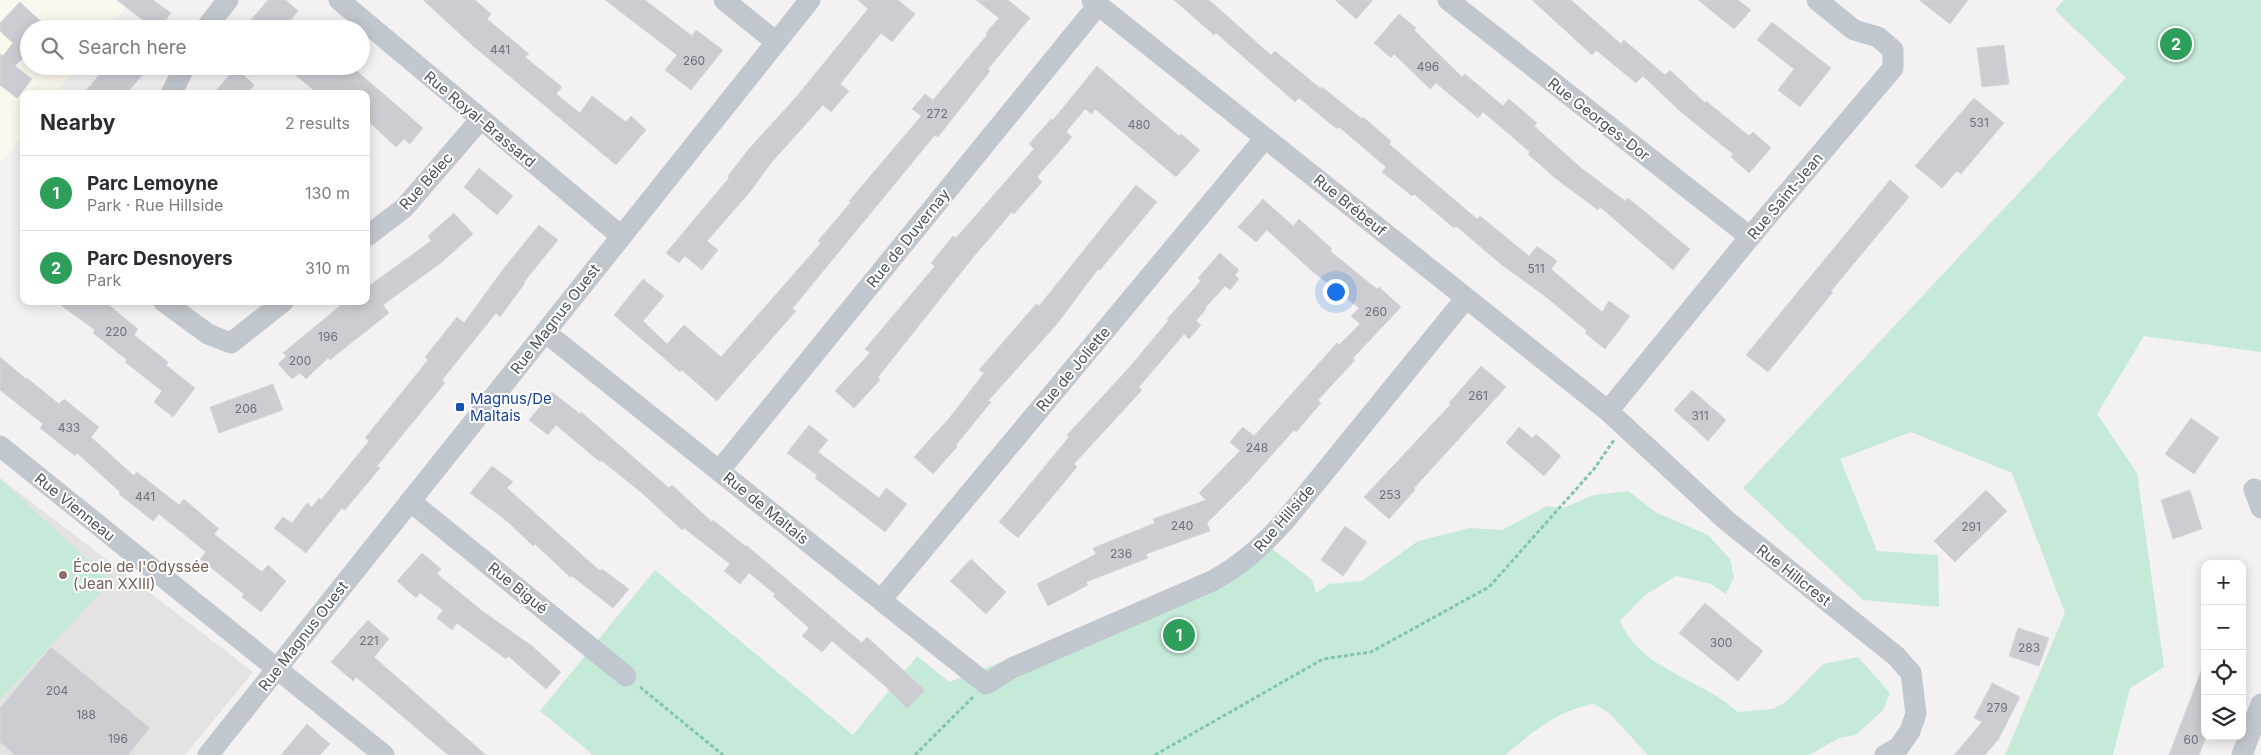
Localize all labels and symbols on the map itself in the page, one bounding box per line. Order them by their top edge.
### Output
pin: 2 [2160,25,2192,63]
house number: 441 [490,42,510,57]
house number: 260 [683,53,705,68]
house number: 496 [1417,59,1439,74]
street label: Rue Royal-Brassard [420,67,540,171]
street label: Rue Georges-Dor [1544,73,1654,165]
house number: 272 [926,106,948,121]
house number: 531 [1969,115,1989,130]
house number: 480 [1128,117,1150,132]
street label: Rue Bélec [395,148,457,214]
street label: Rue Saint-Jean [1743,149,1827,243]
street label: Rue Brébeuf [1310,170,1390,240]
street label: Rue de Duvernay [862,184,954,291]
street label: Rue Magnus Ouest [506,260,604,378]
house number: 511 [1527,261,1545,276]
your location [1323,279,1349,305]
house number: 260 [1365,304,1387,319]
street label: Rue de Joliette [1032,323,1114,415]
house number: 220 [105,324,127,339]
house number: 196 [318,329,338,344]
house number: 200 [289,353,311,368]
house number: 261 [1468,388,1488,403]
place label: Magnus/De Maltais [470,389,552,425]
house number: 206 [235,401,257,416]
marker: Magnus/De Maltais [454,401,466,413]
house number: 311 [1691,408,1709,423]
house number: 433 [58,420,80,435]
house number: 248 [1246,440,1268,455]
street label: Rue de Maltais [719,468,813,548]
street label: Rue Vienneau [31,469,119,545]
street label: Rue Hillside [1250,480,1318,556]
house number: 253 [1379,487,1401,502]
house number: 441 [135,489,155,504]
house number: 240 [1171,518,1193,533]
house number: 291 [1961,519,1981,534]
street label: Rue Hillcrest [1753,540,1835,610]
house number: 236 [1110,546,1132,561]
place label: École de l'Odyssée (Jean XXIII) [73,557,209,593]
street label: Rue Bigué [484,558,552,618]
marker: École de l'Odyssée (Jean XXIII) [57,569,69,581]
street label: Rue Magnus Ouest [254,577,352,695]
pin: 1 [1163,616,1195,654]
house number: 221 [359,633,379,648]
house number: 300 [1710,635,1732,650]
house number: 283 [2018,640,2040,655]
house number: 204 [46,683,69,698]
house number: 279 [1986,700,2008,715]
house number: 188 [76,707,96,722]
house number: 196 [108,731,128,746]
house number: 60 [2183,732,2199,747]

